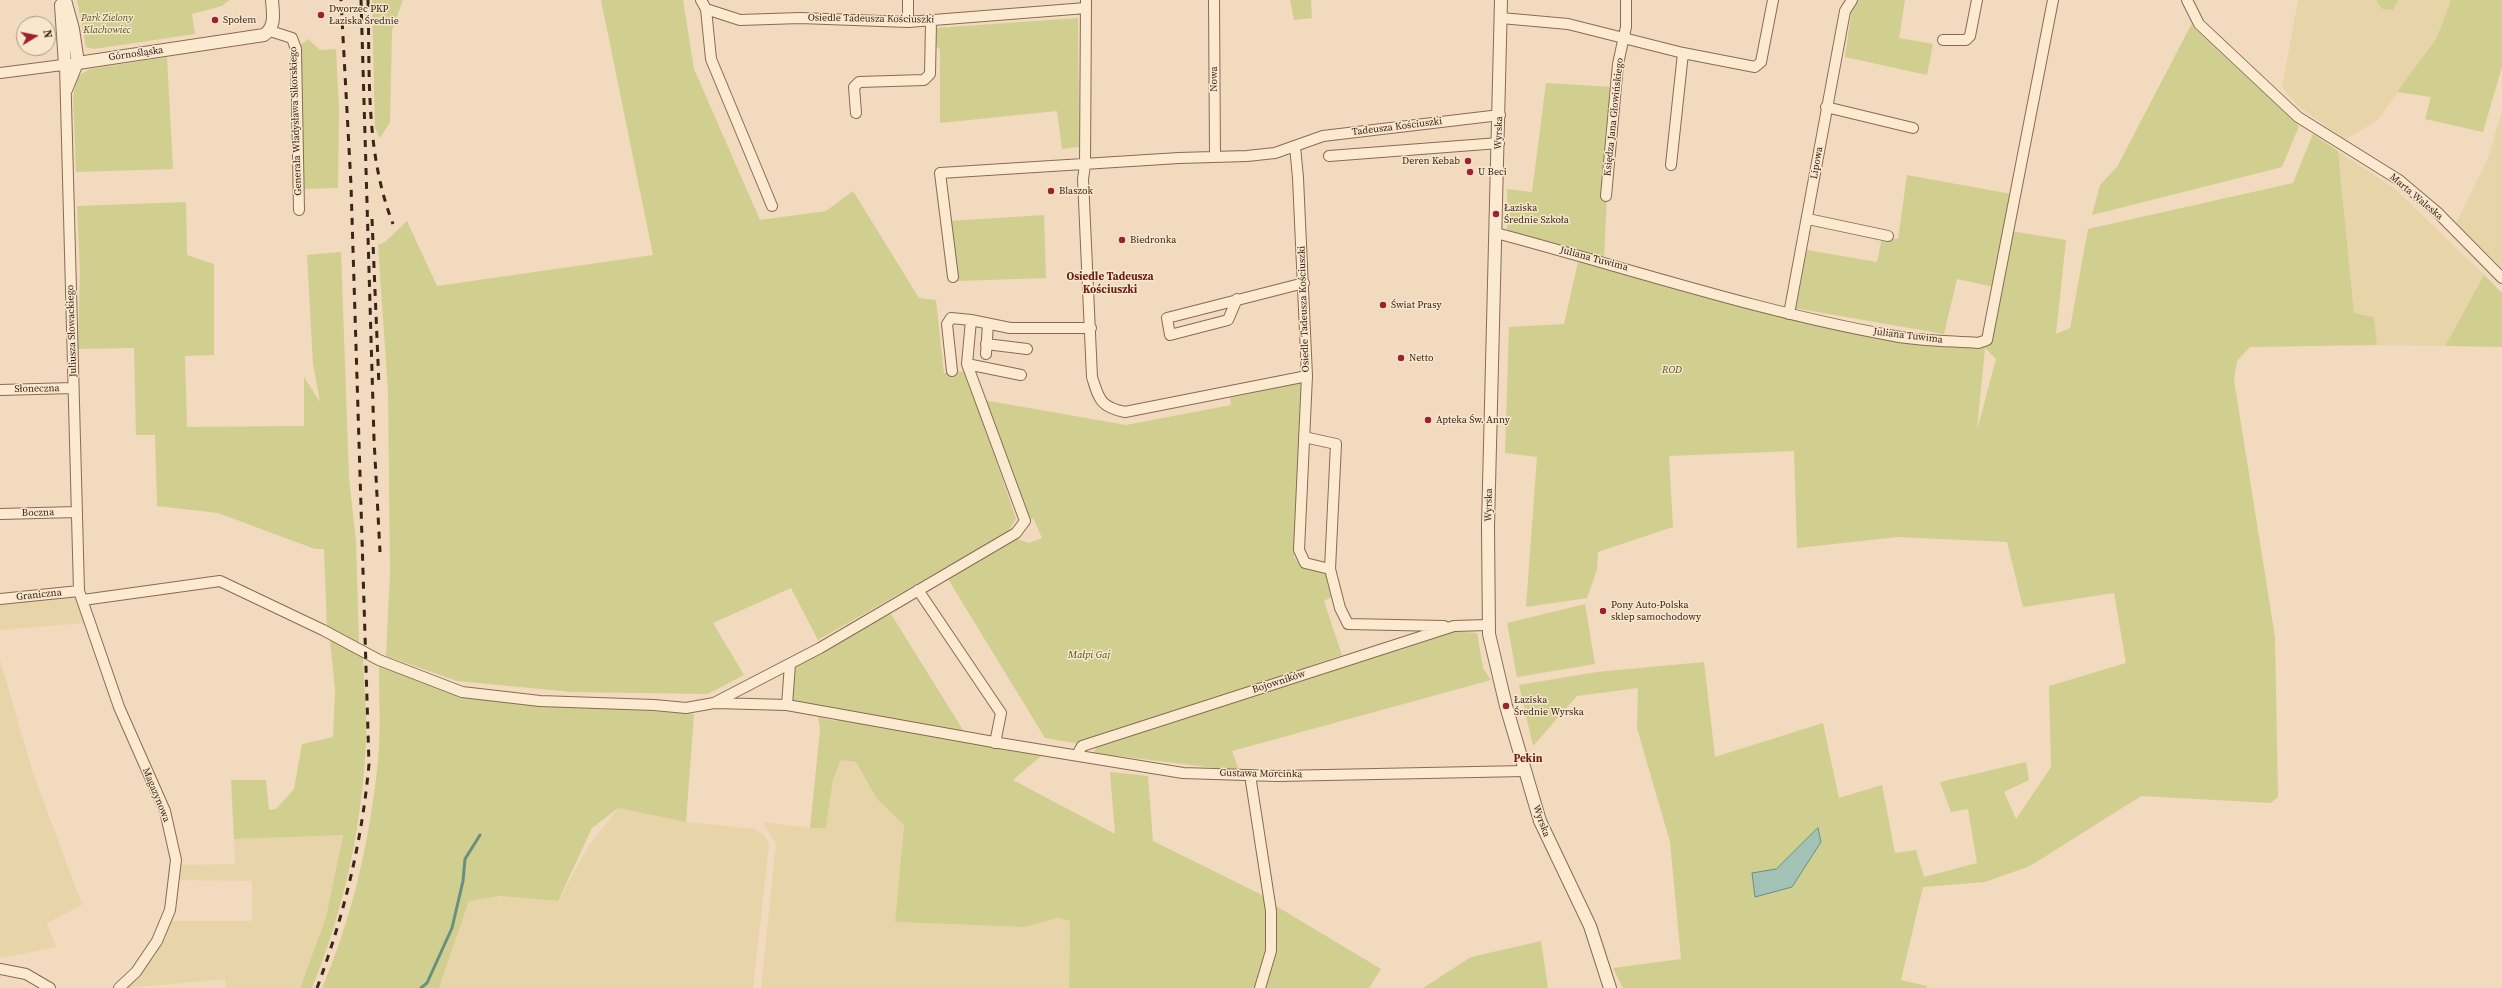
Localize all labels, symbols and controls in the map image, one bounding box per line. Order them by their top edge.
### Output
place label: Dworzec PKP Łaziska Średnie [329,3,399,26]
marker: Dworzec PKP Łaziska Średnie [316,10,326,20]
park label: Park Zielony Klachowiec [81,12,133,36]
street label: Osiedle Tadeusza Kościuszki [808,12,934,26]
place label: Społem [223,14,256,26]
marker: Społem [210,15,220,25]
north arrow [16,16,56,56]
text: N [39,29,55,39]
street label: Górnośląska [108,44,164,64]
street label: Generała Władysława Sikorskiego [287,46,305,196]
street label: Księdza Jana Głowińskiego [1602,57,1626,177]
street label: Nowa [1208,66,1220,92]
street label: Tadeusza Kościuszki [1351,116,1443,138]
street label: Wyrska [1492,116,1506,150]
street label: Lipowa [1808,146,1826,180]
place label: Deren Kebab [1402,155,1460,167]
marker: Deren Kebab [1463,156,1473,166]
place label: U Beci [1478,166,1507,178]
marker: U Beci [1465,167,1475,177]
street label: Marta Waleska [2387,171,2445,223]
place label: Blaszok [1059,185,1093,197]
marker: Blaszok [1046,186,1056,196]
place label: Łaziska Średnie Szkoła [1504,202,1569,226]
marker: Łaziska Średnie Szkoła [1491,209,1501,219]
place label: Biedronka [1130,234,1176,246]
marker: Biedronka [1117,235,1127,245]
street label: Juliana Tuwima [1559,244,1629,274]
street label: Osiedle Tadeusza Kościuszki [1296,246,1312,372]
district label: Osiedle Tadeusza Kościuszki [1066,270,1154,296]
street label: Juliusza Słowackiego [64,285,80,377]
place label: Świat Prasy [1391,299,1442,311]
marker: Świat Prasy [1378,300,1388,310]
street label: Juliana Tuwima [1873,326,1943,346]
place label: Netto [1409,352,1433,364]
marker: Netto [1396,353,1406,363]
park label: ROD [1662,364,1682,376]
street label: Słoneczna [14,383,60,395]
place label: Apteka Św. Anny [1436,414,1510,426]
marker: Apteka Św. Anny [1423,415,1433,425]
street label: Wyrska [1483,488,1495,522]
street label: Boczna [22,507,54,519]
street label: Graniczna [16,587,62,603]
place label: Pony Auto-Polska sklep samochodowy [1611,599,1701,622]
marker: Pony Auto-Polska sklep samochodowy [1598,606,1608,616]
park label: Małpi Gaj [1068,649,1110,661]
street label: Bojowników [1251,668,1307,696]
place label: Łaziska Średnie Wyrska [1514,694,1584,718]
marker: Łaziska Średnie Wyrska [1501,701,1511,711]
district label: Pekin [1514,752,1542,766]
street label: Magazynowa [140,766,172,824]
street label: Gustawa Morcinka [1219,767,1303,781]
street label: Wyrska [1530,803,1552,839]

